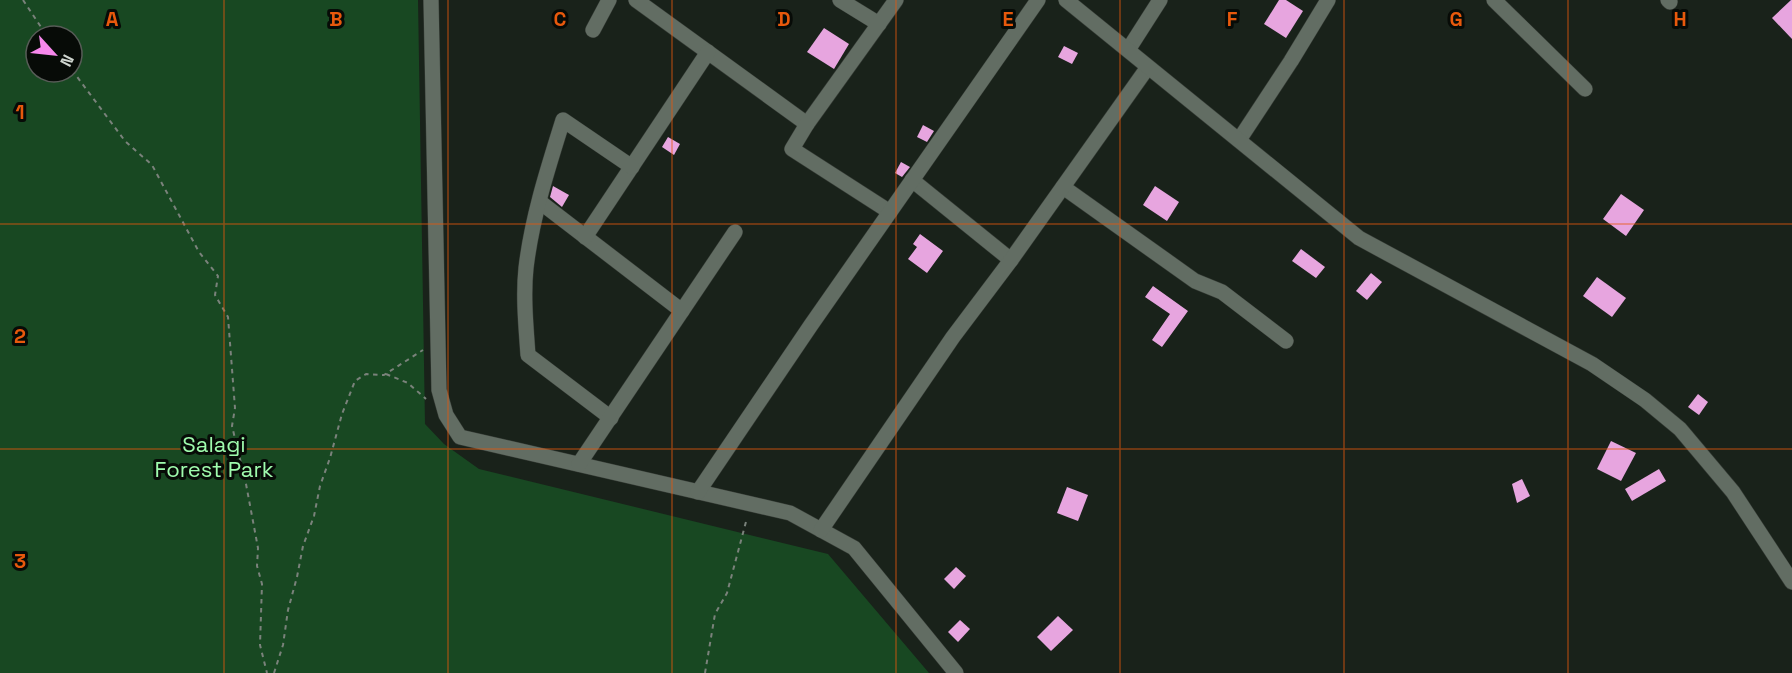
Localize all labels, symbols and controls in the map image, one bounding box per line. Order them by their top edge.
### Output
text: A [106,6,119,32]
text: B [329,6,343,32]
text: C [554,6,567,32]
text: D [777,6,791,32]
text: E [1002,6,1014,32]
text: F [1227,6,1238,32]
text: G [1449,6,1463,32]
text: H [1673,6,1687,32]
north arrow [24,24,84,84]
text: N [55,51,79,70]
text: 1 [15,99,25,125]
text: 2 [14,323,26,349]
park label: Salagi Forest Park [154,430,274,483]
text: 3 [14,548,26,574]

